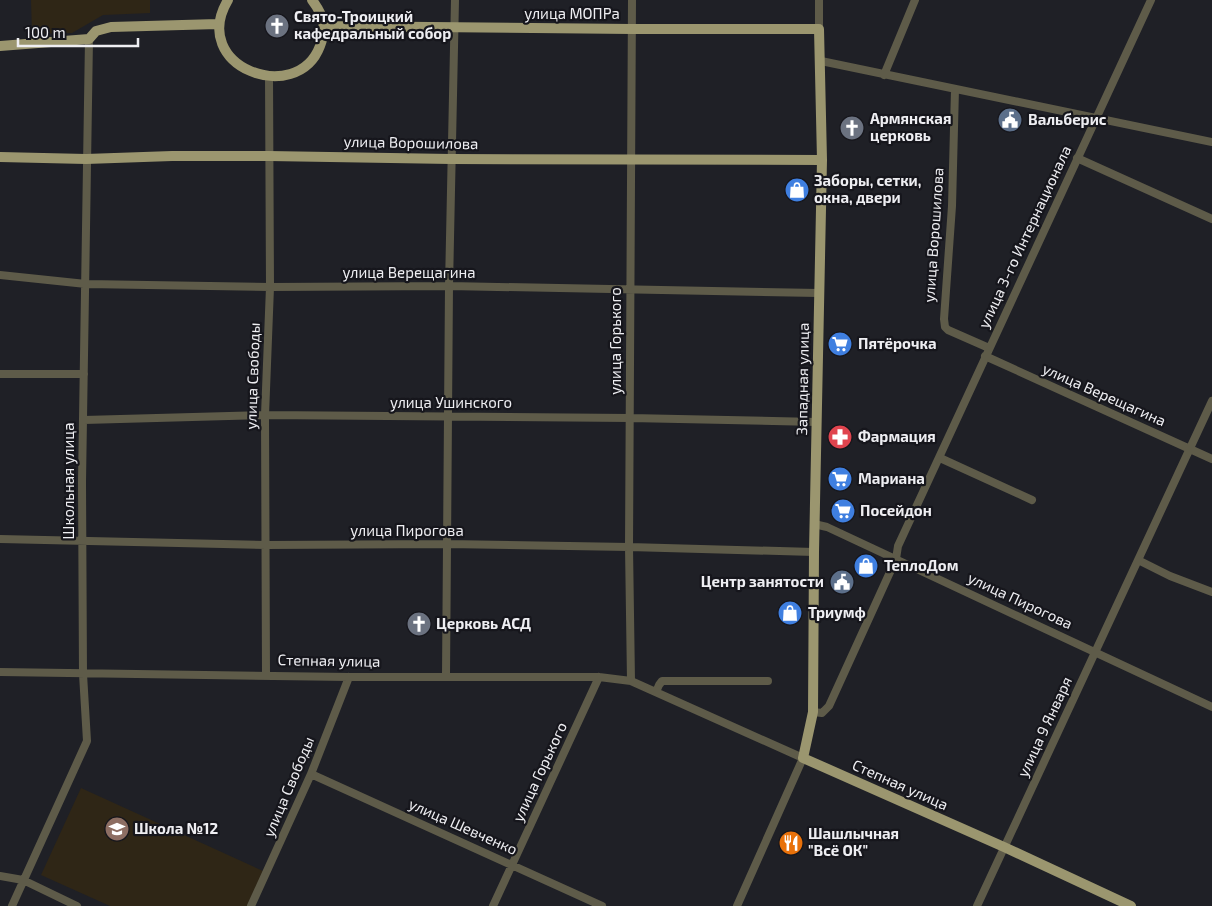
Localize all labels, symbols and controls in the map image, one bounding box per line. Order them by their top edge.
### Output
street label: улица МОПРа [524,4,620,23]
place label: Свято-Троицкий кафедральный собор [294,7,451,42]
church icon: Свято-Троицкий кафедральный собор [264,13,290,39]
scale bar [18,15,138,47]
text: 100 m [25,23,66,41]
public building icon: Вальберис [997,107,1023,133]
place label: Армянская церковь [870,109,951,144]
place label: Вальберис [1028,110,1107,128]
church icon: Армянская церковь [839,115,865,141]
street label: улица Ворошилова [343,132,479,153]
street label: улица 3-го Интернационала [974,143,1075,331]
street label: улица Ворошилова [919,167,948,303]
place label: Заборы, сетки, окна, двери [814,171,921,206]
shop icon: Заборы, сетки, окна, двери [784,177,810,203]
street label: улица Верещагина [343,263,475,282]
street label: улица Горького [606,287,625,395]
street label: улица Свободы [241,322,264,430]
street label: Западная улица [792,323,813,435]
supermarket icon: Пятёрочка [827,331,853,357]
place label: Пятёрочка [858,334,937,352]
street label: улица Верещагина [1040,359,1169,430]
street label: улица Ушинского [390,393,512,412]
street label: Школьная улица [59,423,78,539]
pharmacy icon: Фармация [827,424,853,450]
place label: Фармация [858,427,936,445]
supermarket icon: Мариана [827,466,853,492]
place label: Мариана [858,469,925,487]
supermarket icon: Посейдон [830,498,856,524]
place label: Посейдон [860,501,932,519]
street label: улица Пирогова [350,521,464,540]
shop icon: ТеплоДом [853,553,879,579]
place label: ТеплоДом [884,556,958,574]
street label: улица Пирогова [965,568,1076,633]
public building icon: Центр занятости [829,569,855,595]
place label: Центр занятости [701,572,824,590]
shop icon: Триумф [777,600,803,626]
place label: Триумф [808,603,866,621]
church icon: Церковь АСД [406,611,432,637]
place label: Церковь АСД [436,614,531,632]
street label: Степная улица [277,650,381,671]
street label: улица 9 Января [1013,674,1076,780]
street label: улица Горького [508,719,571,825]
street label: улица Свободы [259,734,318,840]
street label: Степная улица [849,755,951,814]
street label: улица Шевченко [406,794,520,859]
school or university icon: Школа №12 [104,816,130,842]
place label: Школа №12 [134,819,219,837]
place label: Шашлычная "Всё ОК" [808,824,899,859]
restaurant icon: Шашлычная "Всё ОК" [778,830,804,856]

